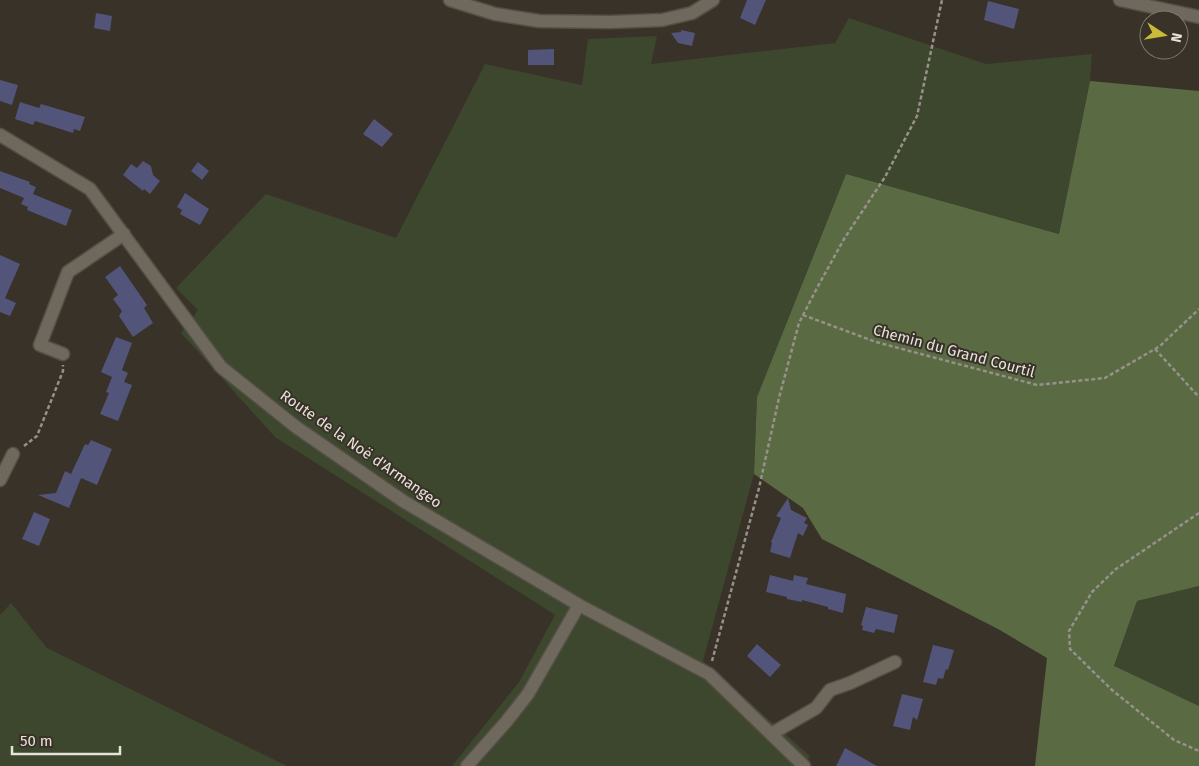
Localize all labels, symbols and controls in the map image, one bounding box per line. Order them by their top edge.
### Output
north arrow [1139,10,1189,60]
text: N [1167,31,1186,44]
street label: Chemin du Grand Courtil [871,321,1037,381]
street label: Route de la Noë d'Armangeo [277,386,445,512]
scale bar [12,724,120,756]
text: 50 m [20,732,53,750]

